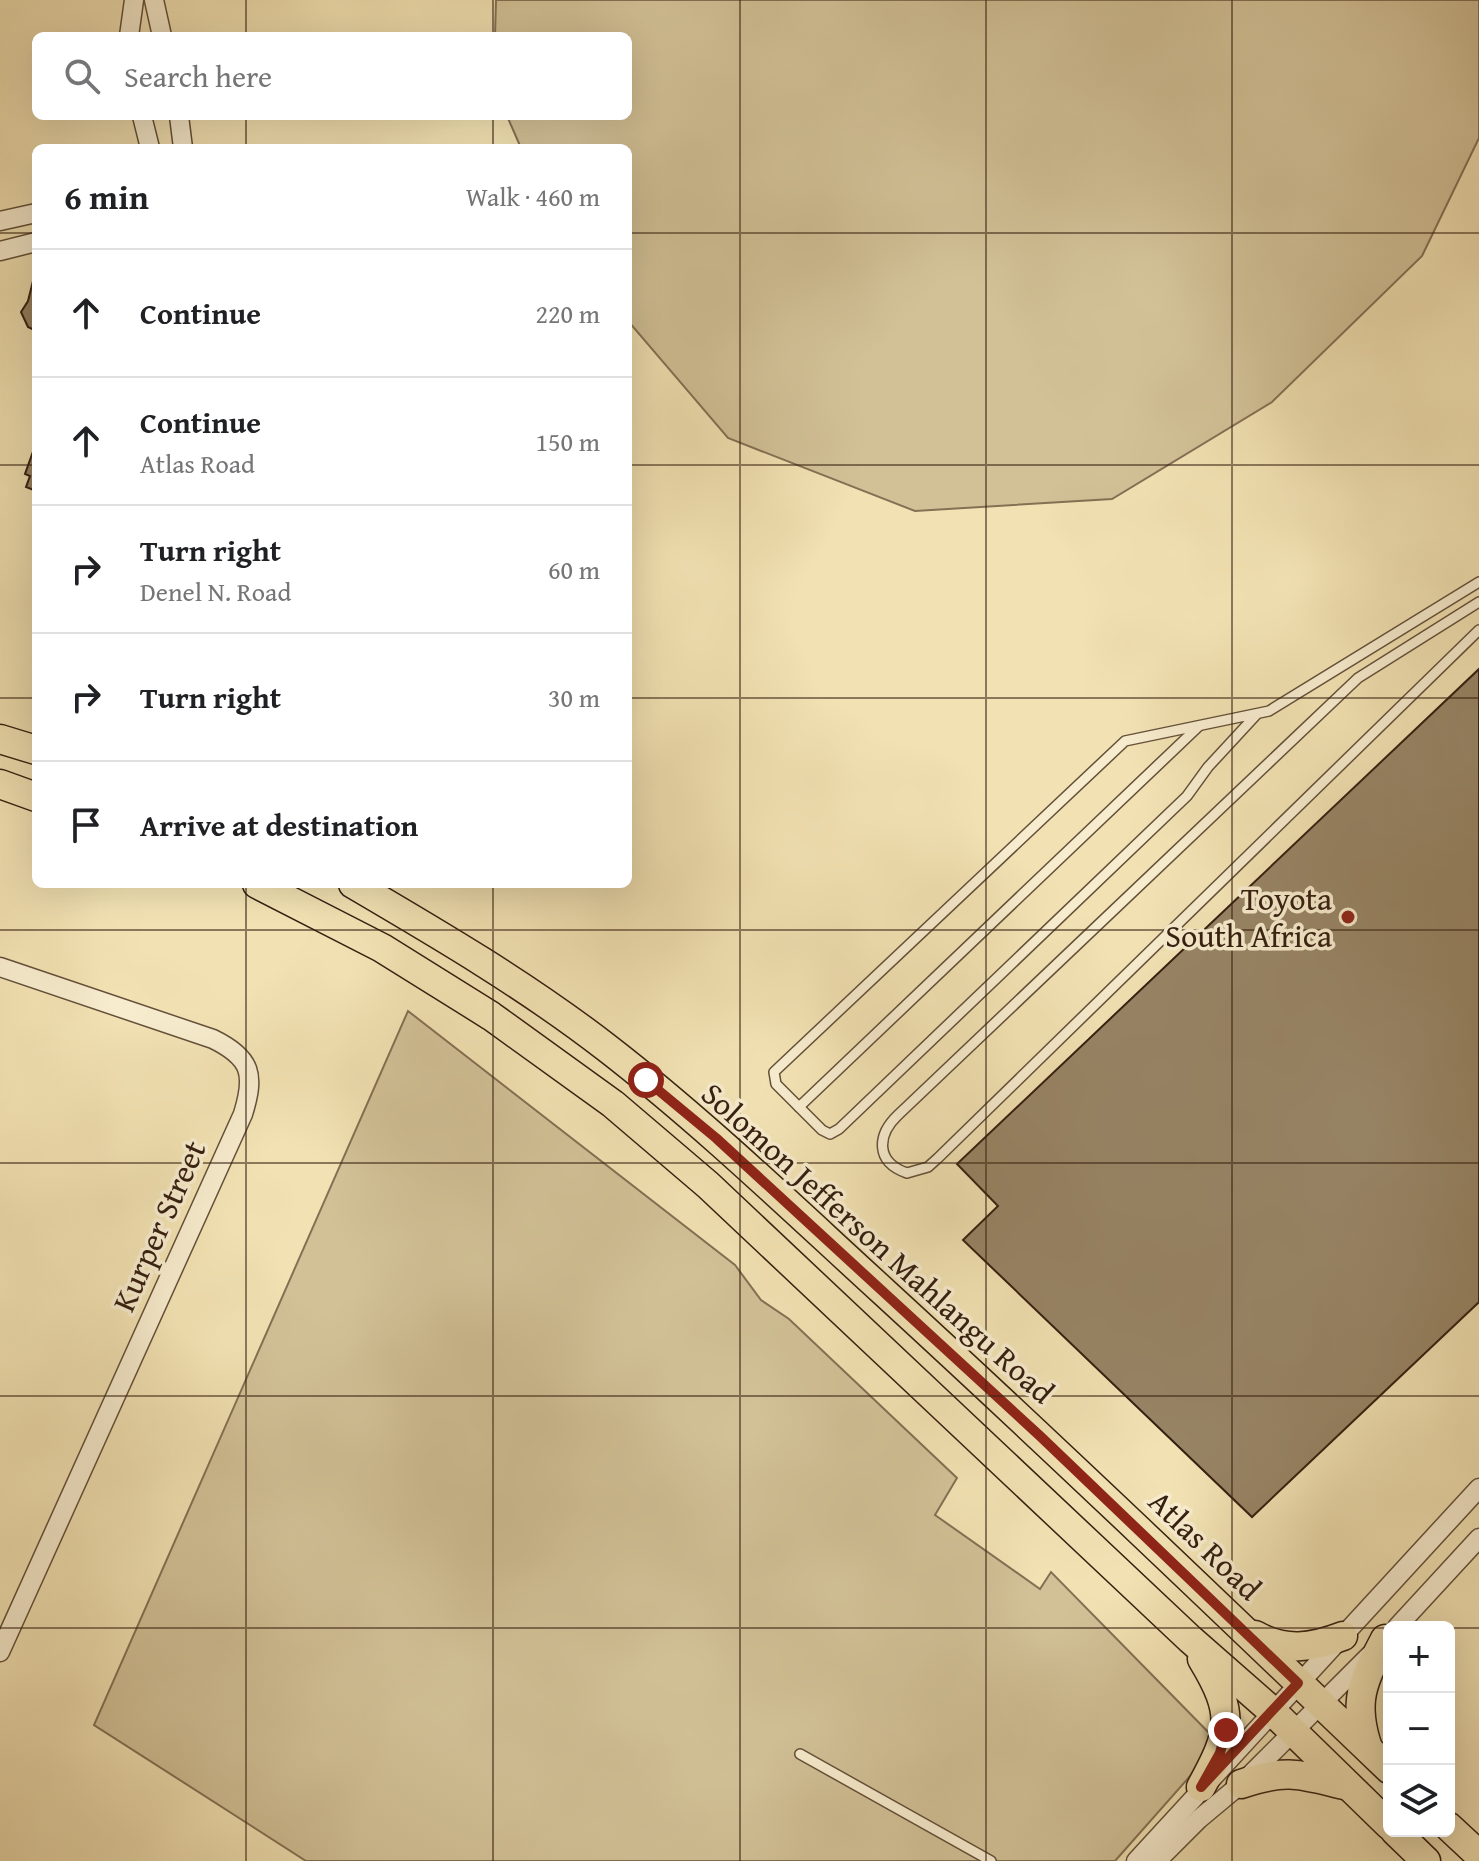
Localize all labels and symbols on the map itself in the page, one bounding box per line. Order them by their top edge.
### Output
place label: Toyota South Africa [1165,875,1332,959]
marker: Toyota South Africa [1339,908,1357,926]
route start [628,1062,664,1098]
street label: Solomon Jefferson Mahlangu Road [691,1071,1065,1414]
street label: Kurper Street [100,1133,217,1319]
street label: Atlas Road [1138,1479,1273,1611]
route end [1208,1712,1244,1748]

